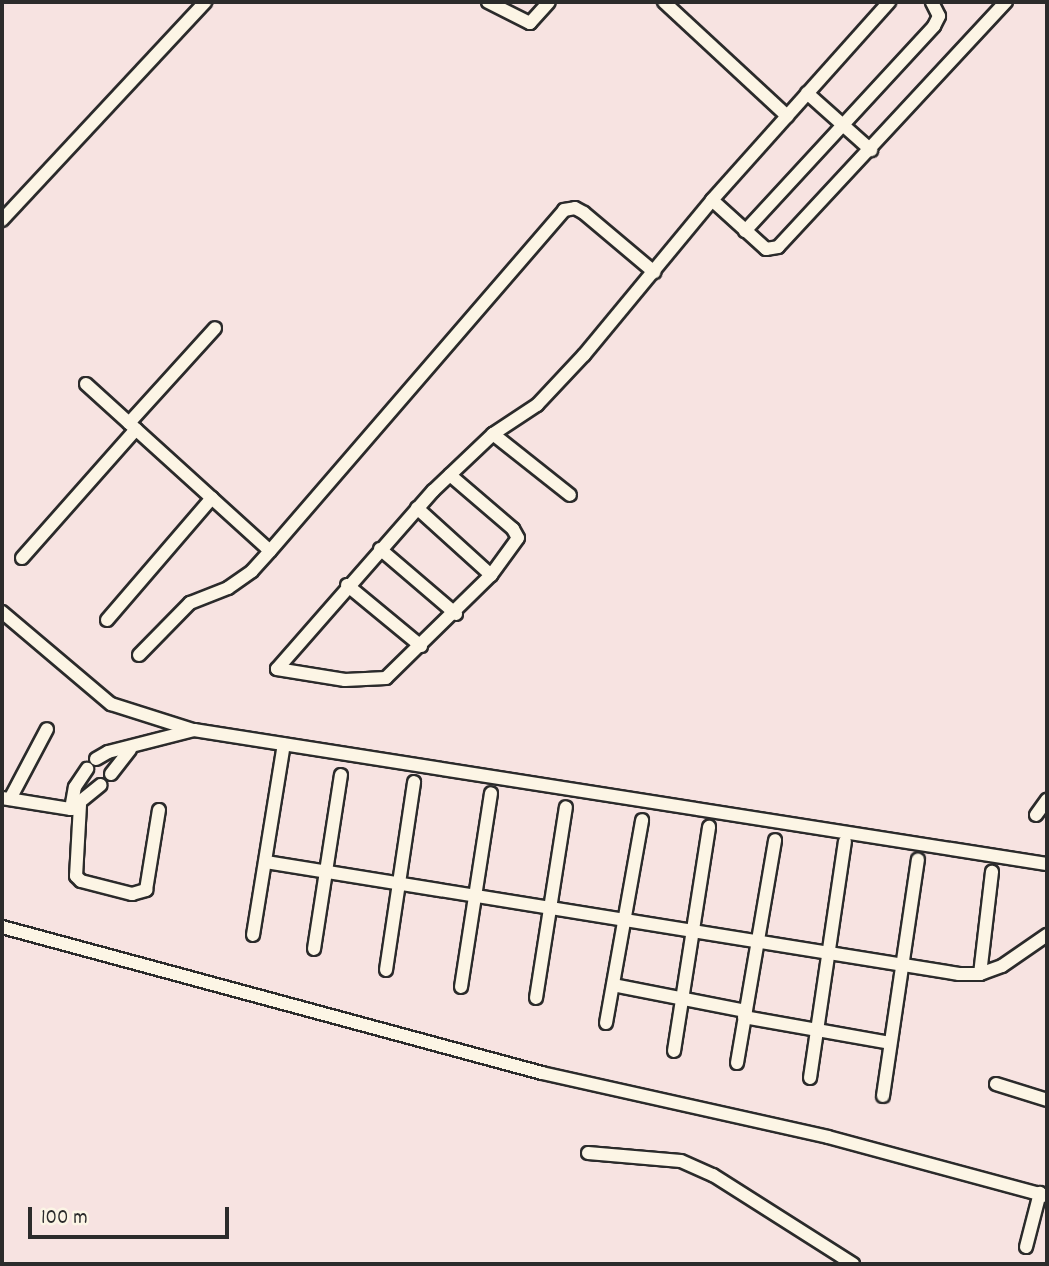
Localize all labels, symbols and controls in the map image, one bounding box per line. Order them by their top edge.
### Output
scale bar [32,1192,233,1236]
text: 100 m [41,1204,88,1234]

